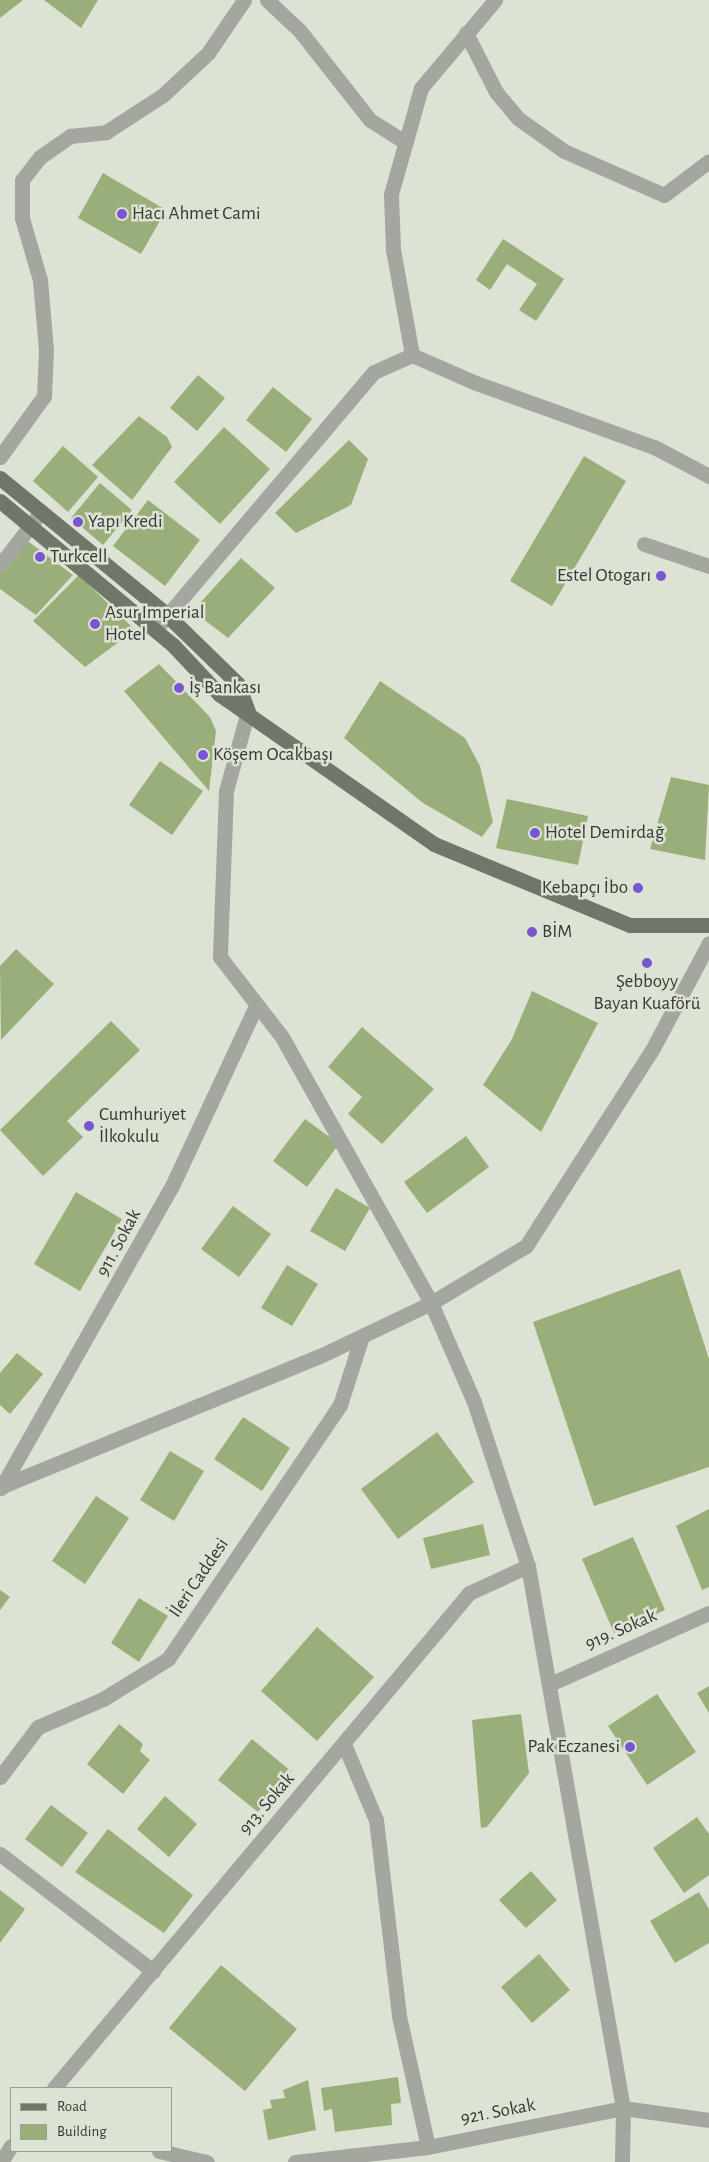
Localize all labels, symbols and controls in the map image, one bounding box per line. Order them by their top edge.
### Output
place label: Hacı Ahmet Cami [132,203,261,225]
marker: Hacı Ahmet Cami [116,208,128,220]
place label: Yapı Kredi [88,511,163,533]
marker: Yapı Kredi [72,516,84,528]
place label: Turkcell [50,546,107,568]
marker: Turkcell [34,551,46,563]
place label: Estel Otogarı [557,565,651,587]
marker: Estel Otogarı [655,570,667,582]
place label: Asur Imperial Hotel [105,602,205,646]
marker: Asur Imperial Hotel [89,618,101,630]
place label: İş Bankası [189,677,261,699]
marker: İş Bankası [173,682,185,694]
place label: Köşem Ocakbaşı [213,744,333,766]
marker: Köşem Ocakbaşı [197,749,209,761]
place label: Hotel Demirdağ [545,822,664,844]
marker: Hotel Demirdağ [529,827,541,839]
place label: Kebapçı İbo [542,877,628,899]
marker: Kebapçı İbo [632,882,644,894]
place label: BİM [542,921,572,943]
marker: BİM [526,926,538,938]
marker: Şebboyy Bayan Kuaförü [641,957,653,969]
place label: Şebboyy Bayan Kuaförü [594,971,700,1015]
place label: Cumhuriyet İlkokulu [99,1104,186,1148]
marker: Cumhuriyet İlkokulu [83,1120,95,1132]
street label: 911. Sokak [92,1205,146,1281]
street label: İleri Caddesi [164,1534,234,1622]
street label: 919. Sokak [582,1604,660,1656]
place label: Pak Eczanesi [527,1736,620,1758]
marker: Pak Eczanesi [624,1741,636,1753]
street label: 913. Sokak [234,1768,300,1840]
legend [10,2087,172,2152]
street label: 921. Sokak [459,2094,537,2130]
text: Road [57,2099,87,2114]
text: Building [57,2124,107,2139]

